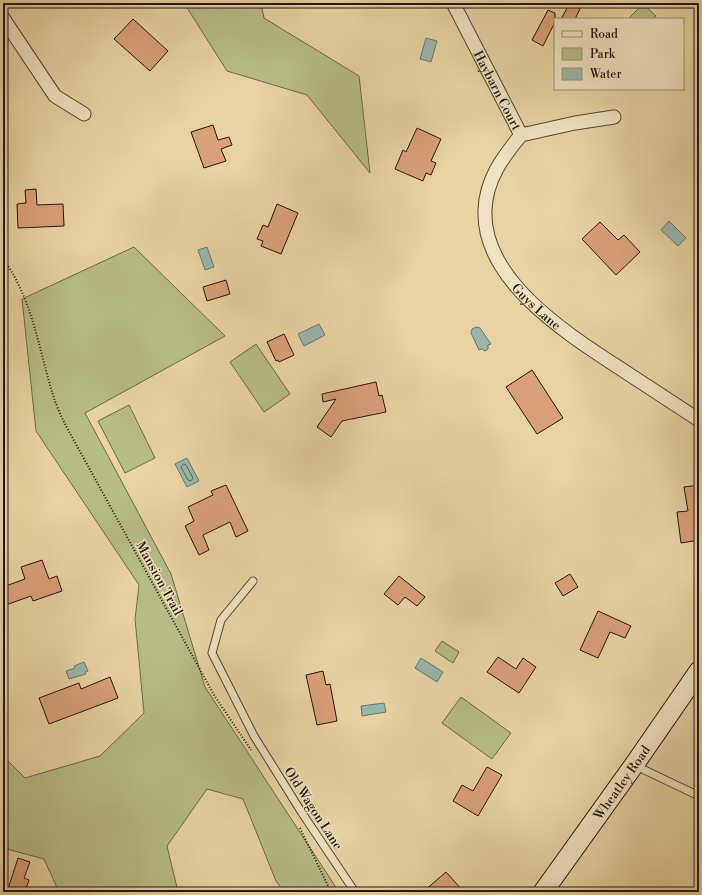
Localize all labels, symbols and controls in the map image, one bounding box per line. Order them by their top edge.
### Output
legend [554,18,684,90]
text: Road [590,27,618,42]
text: Park [590,47,616,62]
street label: Haybarn Court [470,48,524,134]
text: Water [589,67,622,82]
street label: Guys Lane [508,280,564,334]
street label: Mansion Trail [132,539,186,619]
street label: Wheatley Road [590,742,654,824]
street label: Old Wagon Lane [280,764,346,853]

